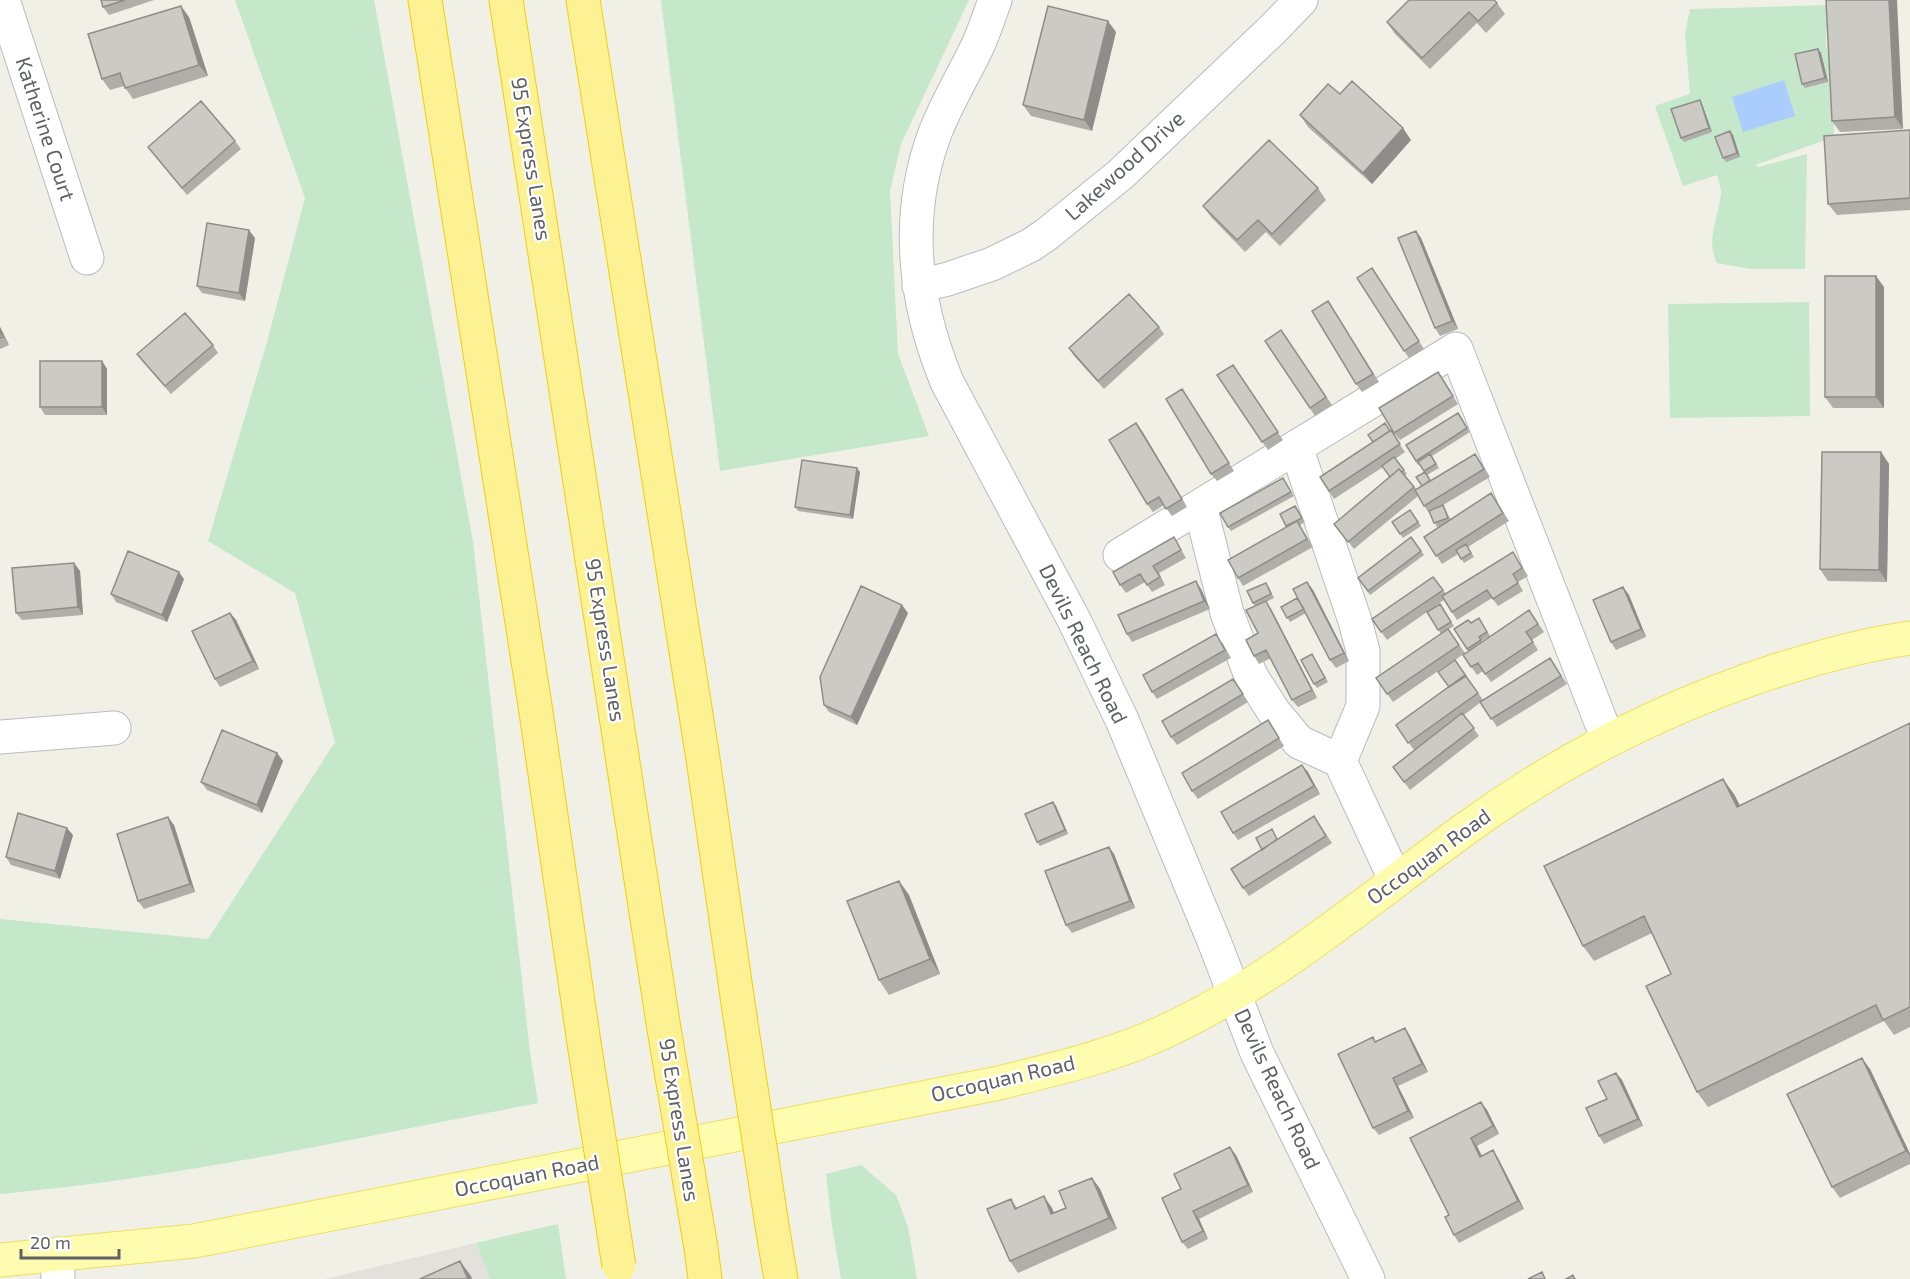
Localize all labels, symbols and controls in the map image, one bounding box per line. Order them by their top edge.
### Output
street label: Katherine Court [11,54,81,203]
street label: 95 Express Lanes [507,75,558,242]
street label: Lakewood Drive [1059,105,1189,225]
street label: 95 Express Lanes [581,556,632,723]
street label: Devils Reach Road [1035,560,1134,727]
street label: Occoquan Road [1361,803,1495,909]
street label: Devils Reach Road [1230,1004,1327,1173]
street label: 95 Express Lanes [655,1036,706,1203]
street label: Occoquan Road [928,1049,1077,1106]
street label: Occoquan Road [452,1148,601,1201]
scale bar [21,1222,118,1260]
text: 20 m [30,1231,71,1253]

